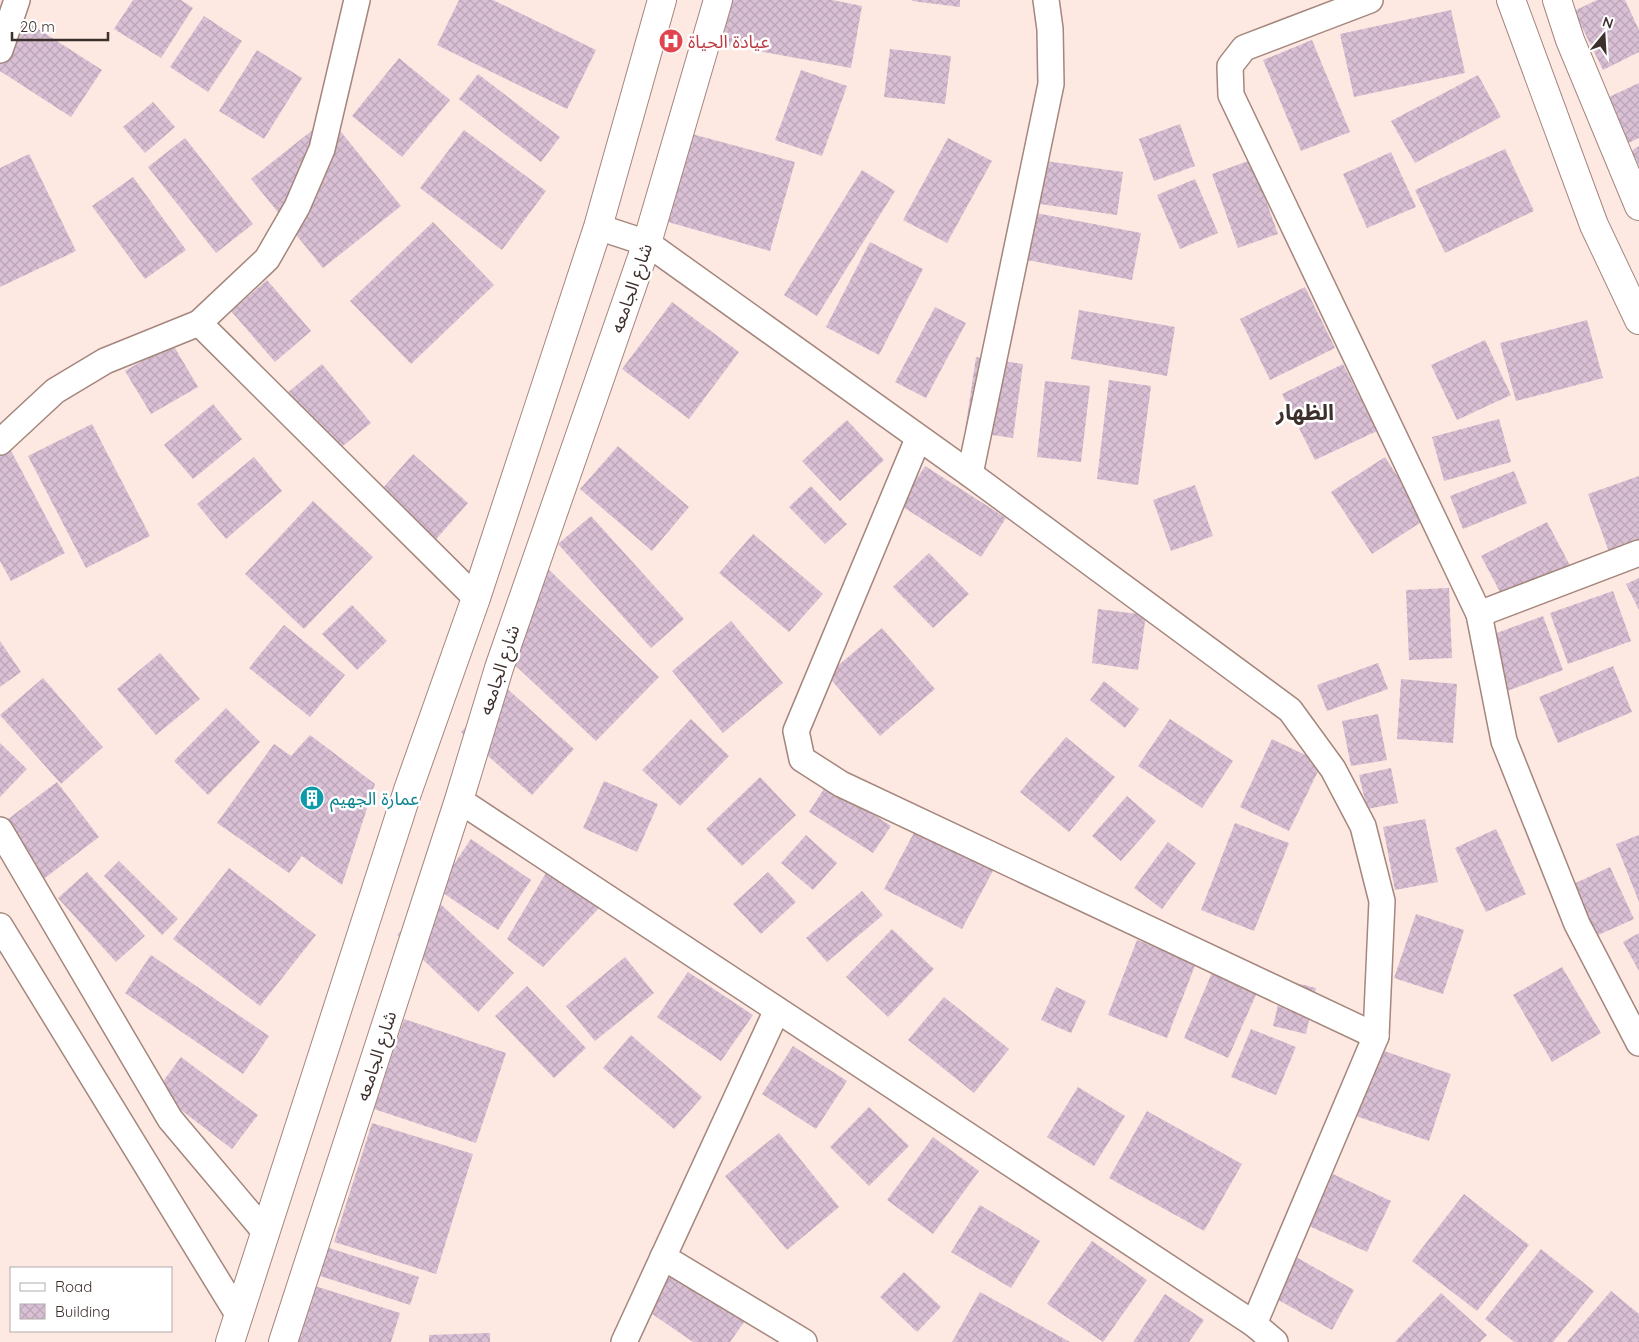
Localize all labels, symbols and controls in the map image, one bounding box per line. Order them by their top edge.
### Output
scale bar [12,10,109,42]
north arrow [1579,10,1629,60]
text: N [1600,12,1616,33]
text: 20 m [20,17,55,36]
hospital icon: عيادة الحياة [658,28,684,54]
place label: عيادة الحياة [688,30,769,53]
street label: شارع الجامعه [605,240,660,337]
district label: الظهار [1275,398,1334,426]
street label: شارع الجامعه [474,622,527,719]
building icon: عمارة الجهيم [299,785,325,811]
place label: عمارة الجهيم [330,787,419,812]
street label: شارع الجامعه [351,1008,404,1105]
legend [10,1267,172,1332]
text: Road [55,1277,92,1296]
text: Building [55,1302,110,1321]

